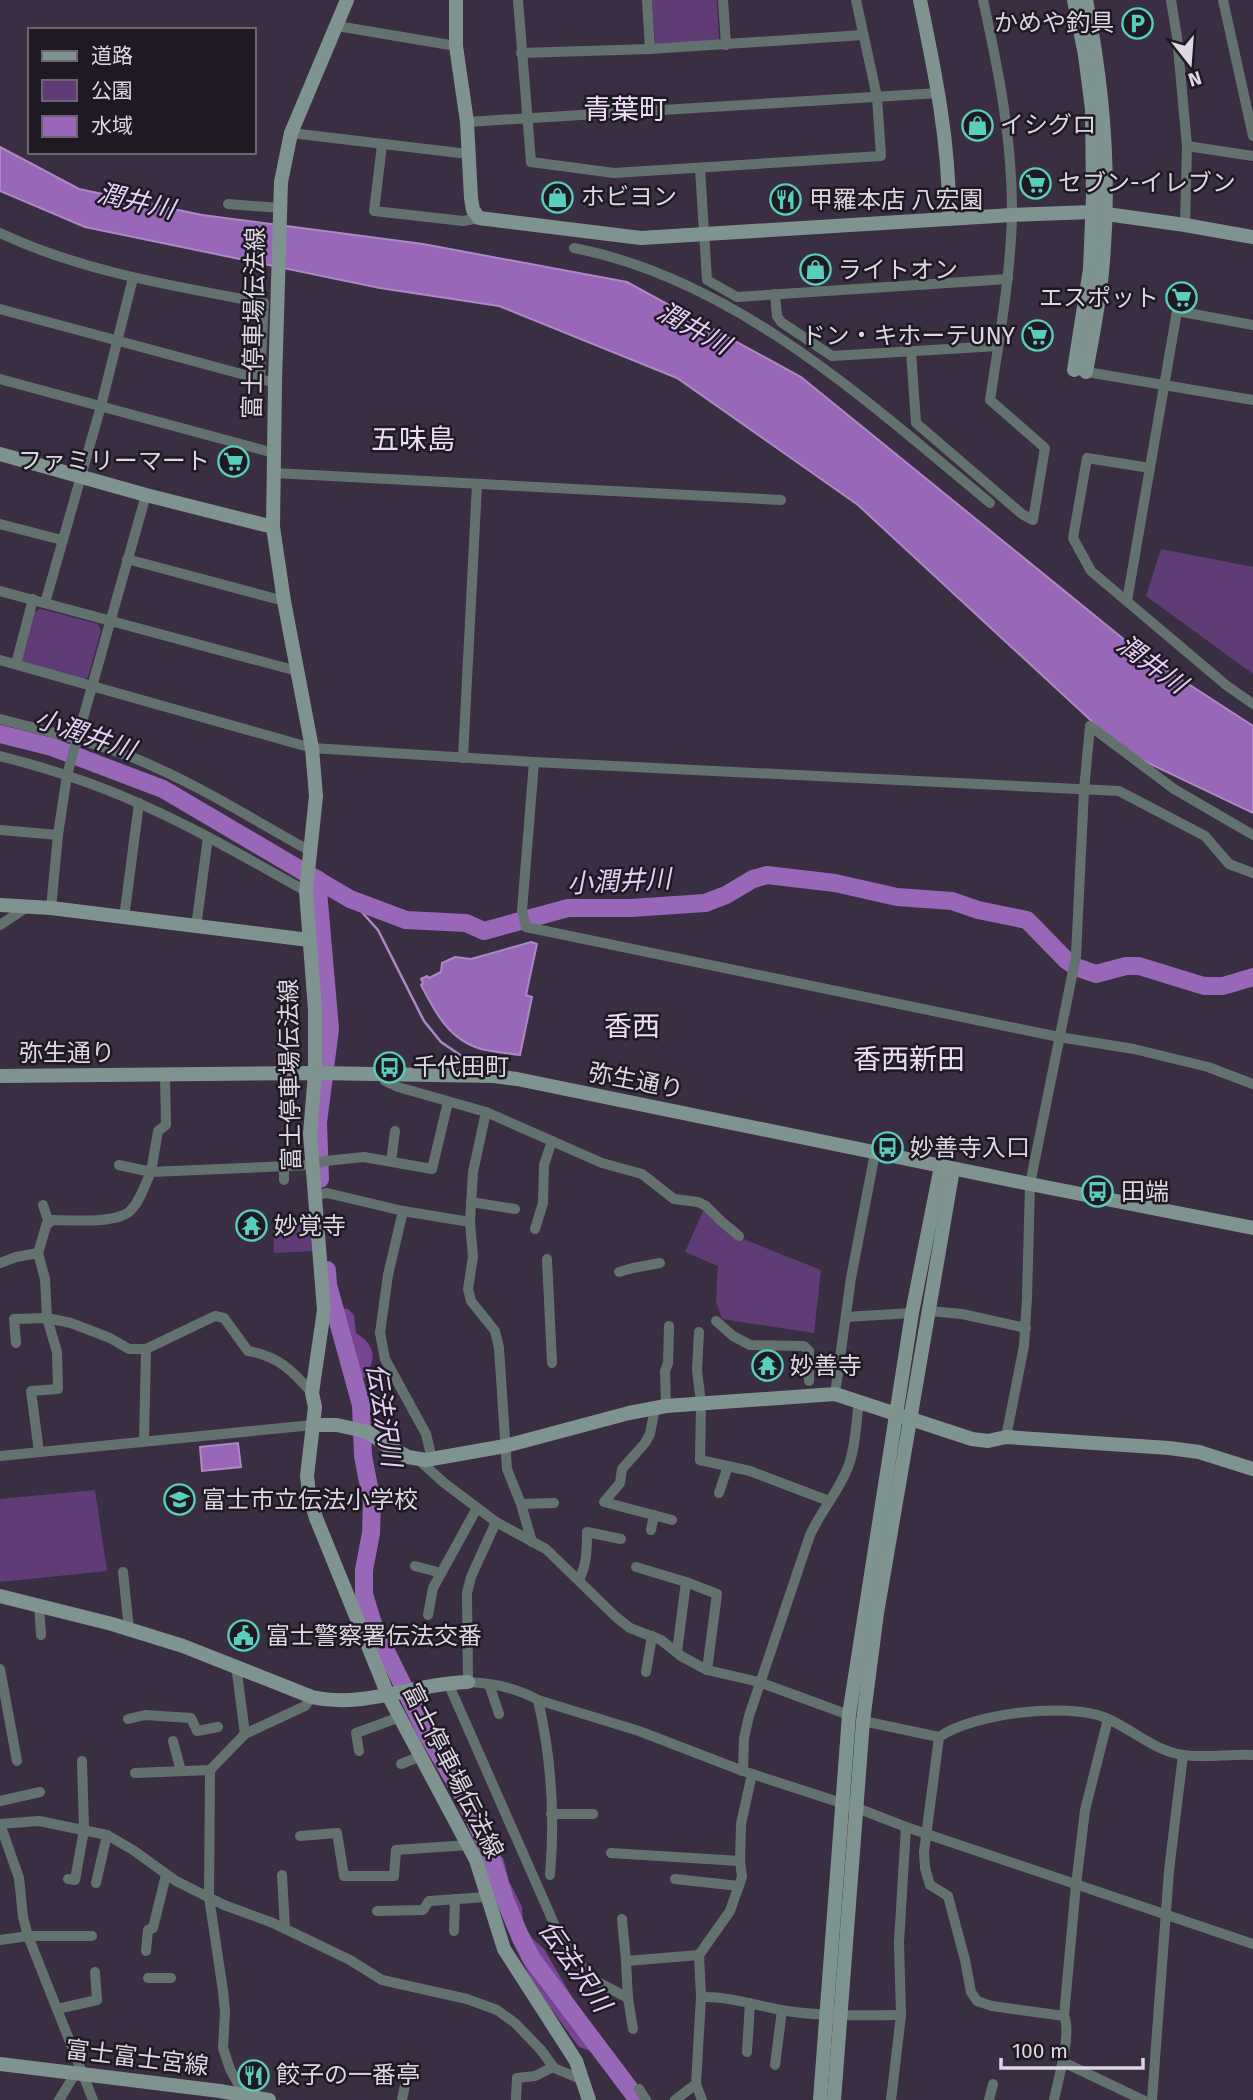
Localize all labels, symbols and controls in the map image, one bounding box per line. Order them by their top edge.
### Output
parking icon: かめや釣具 [1120,6,1154,40]
place label: かめや釣具 [994,9,1114,37]
legend [28,28,256,154]
north arrow [1155,28,1225,98]
text: 道路 [91,43,133,69]
text: N [1185,66,1204,92]
text: 公園 [91,78,133,104]
district label: 青葉町 [583,93,667,126]
shop icon: イシグロ [960,108,994,142]
place label: イシグロ [1000,111,1096,139]
text: 水域 [91,113,133,139]
supermarket icon: セブン-イレブン [1018,166,1052,200]
place label: セブン-イレブン [1058,169,1236,197]
water label: 潤井川 [94,178,180,226]
shop icon: ホビヨン [541,180,575,214]
place label: ホビヨン [581,183,677,211]
restaurant icon: 甲羅本店 八宏園 [769,183,803,217]
place label: 甲羅本店 八宏園 [809,186,983,214]
street label: 富士停車場伝法線 [238,227,270,419]
shop icon: ライトオン [798,253,832,287]
place label: ライトオン [838,256,958,284]
supermarket icon: エスポット [1165,281,1199,315]
place label: エスポット [1039,284,1159,312]
water label: 潤井川 [652,296,738,362]
supermarket icon: ドン・キホーテUNY [1021,319,1055,353]
place label: ドン・キホーテUNY [802,322,1016,350]
district label: 五味島 [371,423,455,456]
supermarket icon: ファミリーマート [216,444,250,478]
place label: ファミリーマート [18,447,210,475]
water label: 潤井川 [1111,629,1195,702]
water label: 小潤井川 [31,703,142,767]
water label: 小潤井川 [566,863,675,900]
street label: 富士停車場伝法線 [274,979,306,1171]
district label: 香西 [604,1010,660,1043]
street label: 弥生通り [19,1039,115,1067]
district label: 香西新田 [853,1043,965,1076]
bus stop icon: 千代田町 [373,1050,407,1084]
place label: 千代田町 [413,1053,509,1081]
street label: 弥生通り [586,1058,686,1104]
bus stop icon: 妙善寺入口 [870,1131,904,1165]
place label: 妙善寺入口 [910,1134,1030,1162]
bus stop icon: 田端 [1081,1175,1115,1209]
place label: 田端 [1121,1178,1169,1206]
temple icon: 妙覚寺 [234,1209,268,1243]
place label: 妙覚寺 [274,1212,346,1240]
temple icon: 妙善寺 [750,1349,784,1383]
place label: 妙善寺 [790,1352,862,1380]
water label: 伝法沢川 [360,1361,407,1472]
school or university icon: 富士市立伝法小学校 [162,1483,196,1517]
place label: 富士市立伝法小学校 [202,1486,418,1514]
public building icon: 富士警察署伝法交番 [226,1619,260,1653]
place label: 富士警察署伝法交番 [266,1622,482,1650]
street label: 富士停車場伝法線 [397,1679,509,1863]
water label: 伝法沢川 [532,1915,619,2020]
scale bar [1001,2026,1143,2070]
street label: 富士富士宮線 [64,2035,210,2081]
text: 100 m [1012,2038,1068,2064]
restaurant icon: 餃子の一番亭 [236,2058,270,2092]
place label: 餃子の一番亭 [276,2061,420,2089]

